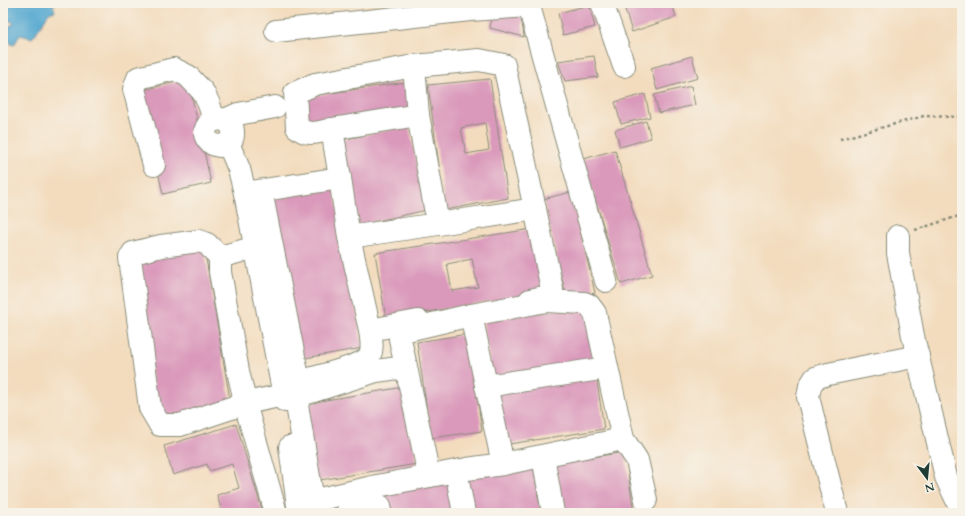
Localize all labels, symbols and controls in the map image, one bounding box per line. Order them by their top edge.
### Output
north arrow [907,458,947,498]
text: N [923,479,936,496]

